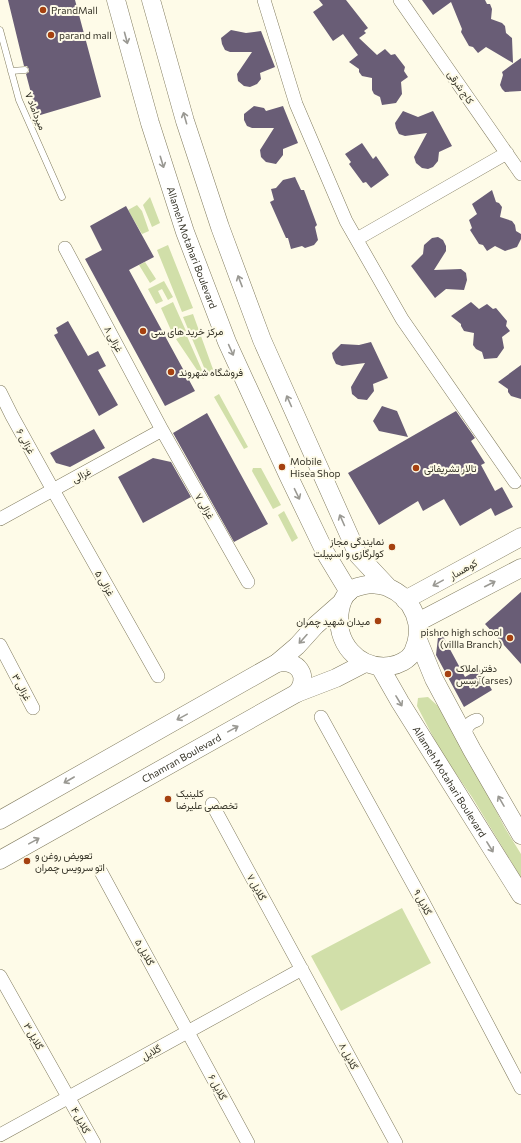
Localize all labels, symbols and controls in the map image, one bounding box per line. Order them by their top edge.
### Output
place label: PrandMall [51,4,98,16]
marker: PrandMall [38,5,48,15]
place label: parand mall [59,29,112,41]
marker: parand mall [46,30,56,40]
one-way arrow [123,31,131,44]
street label: کاج شرقی [444,68,477,107]
street label: میرداماد ۷ [22,90,49,132]
one-way arrow [181,112,188,125]
one-way arrow [159,156,167,168]
street label: Allameh Motahari Boulevard [165,185,220,310]
one-way arrow [235,275,243,287]
street label: غزالی ۸ [101,324,126,355]
place label: مرکز خرید های سی [151,325,223,338]
marker: مرکز خرید های سی [138,326,148,336]
one-way arrow [228,344,235,356]
place label: فروشگاه شهروند [179,366,244,379]
marker: فروشگاه شهروند [166,367,176,377]
one-way arrow [285,396,292,408]
street label: غزالی ۶ [13,426,38,456]
place label: Mobile Hisea Shop [290,455,341,479]
marker: Mobile Hisea Shop [277,462,287,472]
place label: تالار تشریفاتی [424,462,477,475]
marker: تالار تشریفاتی [411,463,421,473]
street label: غزالی [69,465,93,486]
one-way arrow [294,488,301,500]
street label: غزالی ۷ [192,491,217,522]
one-way arrow [338,514,345,526]
place label: نمایندگی مجاز کولرگازی و اسپیلت [313,535,385,561]
marker: نمایندگی مجاز کولرگازی و اسپیلت [387,542,397,552]
street label: کوهسار [446,556,480,583]
street label: غزالی ۵ [92,568,117,599]
one-way arrow [432,579,444,587]
one-way arrow [484,580,496,587]
place label: میدان شهید چمران [296,615,370,629]
marker: میدان شهید چمران [373,616,383,626]
place label: pishro high school (villla Branch) [420,626,502,650]
marker: pishro high school (villla Branch) [505,633,515,643]
one-way arrow [299,634,308,644]
place label: دفتر املاک آرسِس(arses) [456,662,512,687]
marker: دفتر املاک آرسِس(arses) [443,669,453,679]
street label: غزالی ۳ [9,672,34,703]
one-way arrow [396,695,404,707]
one-way arrow [176,713,188,721]
street label: Allameh Motahari Boulevard [410,724,489,839]
one-way arrow [227,725,239,733]
street label: Chamran Boulevard [140,731,223,785]
one-way arrow [63,777,75,785]
place label: کلینیک تخصصی علیرضا [176,787,238,812]
marker: کلینیک تخصصی علیرضا [163,794,173,804]
one-way arrow [497,795,505,807]
one-way arrow [28,837,40,845]
one-way arrow [487,841,495,853]
place label: تعویض روغن و اتو سرویس چمران [35,849,105,875]
marker: تعویض روغن و اتو سرویس چمران [22,856,32,866]
street label: گلایل ۷ [244,872,269,903]
street label: گلایل ۹ [410,887,435,918]
street label: گلایل ۵ [132,937,157,968]
street label: گلایل ۳ [21,1020,47,1053]
street label: گلایل [139,1041,164,1063]
street label: گلایل ۸ [336,1041,361,1072]
street label: گلایل ۶ [205,1072,230,1103]
street label: گلایل ۴ [68,1105,93,1136]

